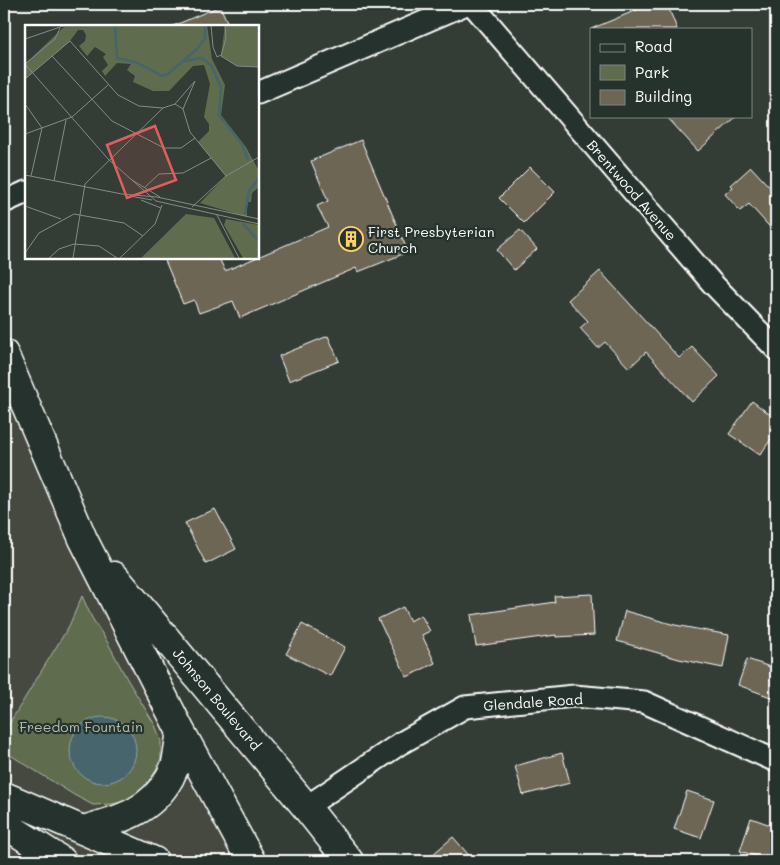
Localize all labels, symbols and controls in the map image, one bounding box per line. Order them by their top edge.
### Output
inset map [25,25,259,259]
legend [590,28,752,118]
text: Road [635,36,672,56]
text: Park [635,62,669,82]
text: Building [635,86,692,106]
street label: Brentwood Avenue [583,136,681,244]
place label: First Presbyterian Church [368,222,494,257]
building icon: First Presbyterian Church [338,226,364,252]
street label: Johnson Boulevard [169,644,265,754]
street label: Glendale Road [483,689,583,715]
park label: Freedom Fountain [19,717,143,736]

